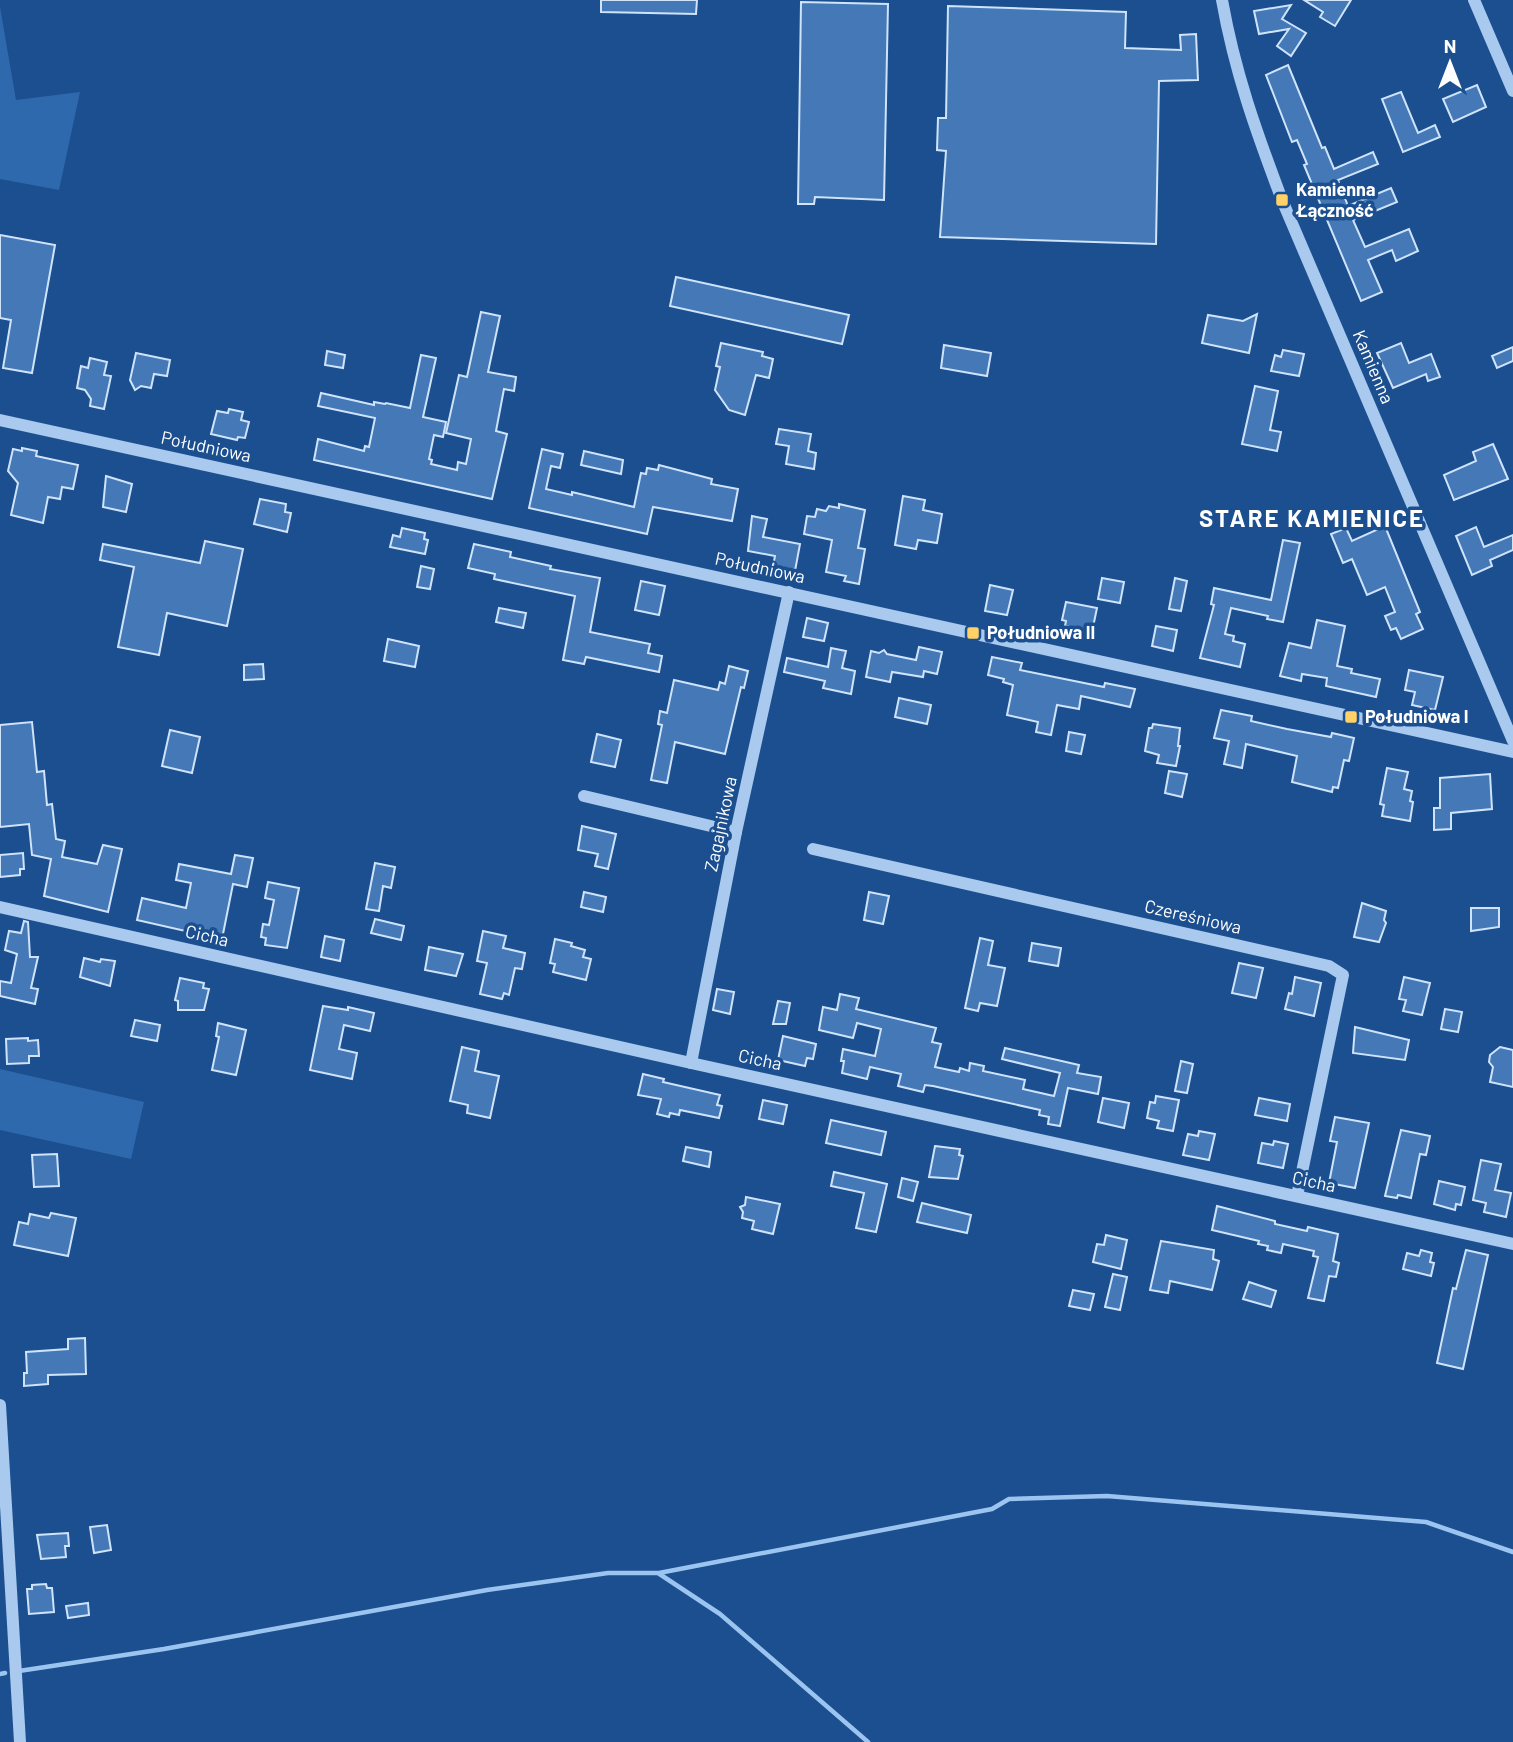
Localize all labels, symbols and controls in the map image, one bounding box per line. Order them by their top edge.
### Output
north arrow [1415,28,1485,98]
text: N [1444,34,1456,57]
place label: Kamienna Łączność [1295,178,1375,221]
marker: Kamienna Łączność [1274,192,1290,208]
street label: Kamienna [1349,326,1399,407]
street label: Południowa [159,426,253,466]
district label: STARE KAMIENICE [1199,503,1425,532]
street label: Południowa [713,547,807,587]
place label: Południowa II [987,621,1095,643]
marker: Południowa II [965,625,981,641]
place label: Południowa I [1365,705,1468,727]
marker: Południowa I [1343,709,1359,725]
street label: Zagajnikowa [699,774,741,873]
street label: Czereśniowa [1143,894,1244,938]
street label: Cicha [183,919,231,951]
street label: Cicha [737,1044,784,1074]
street label: Cicha [1291,1166,1338,1196]

